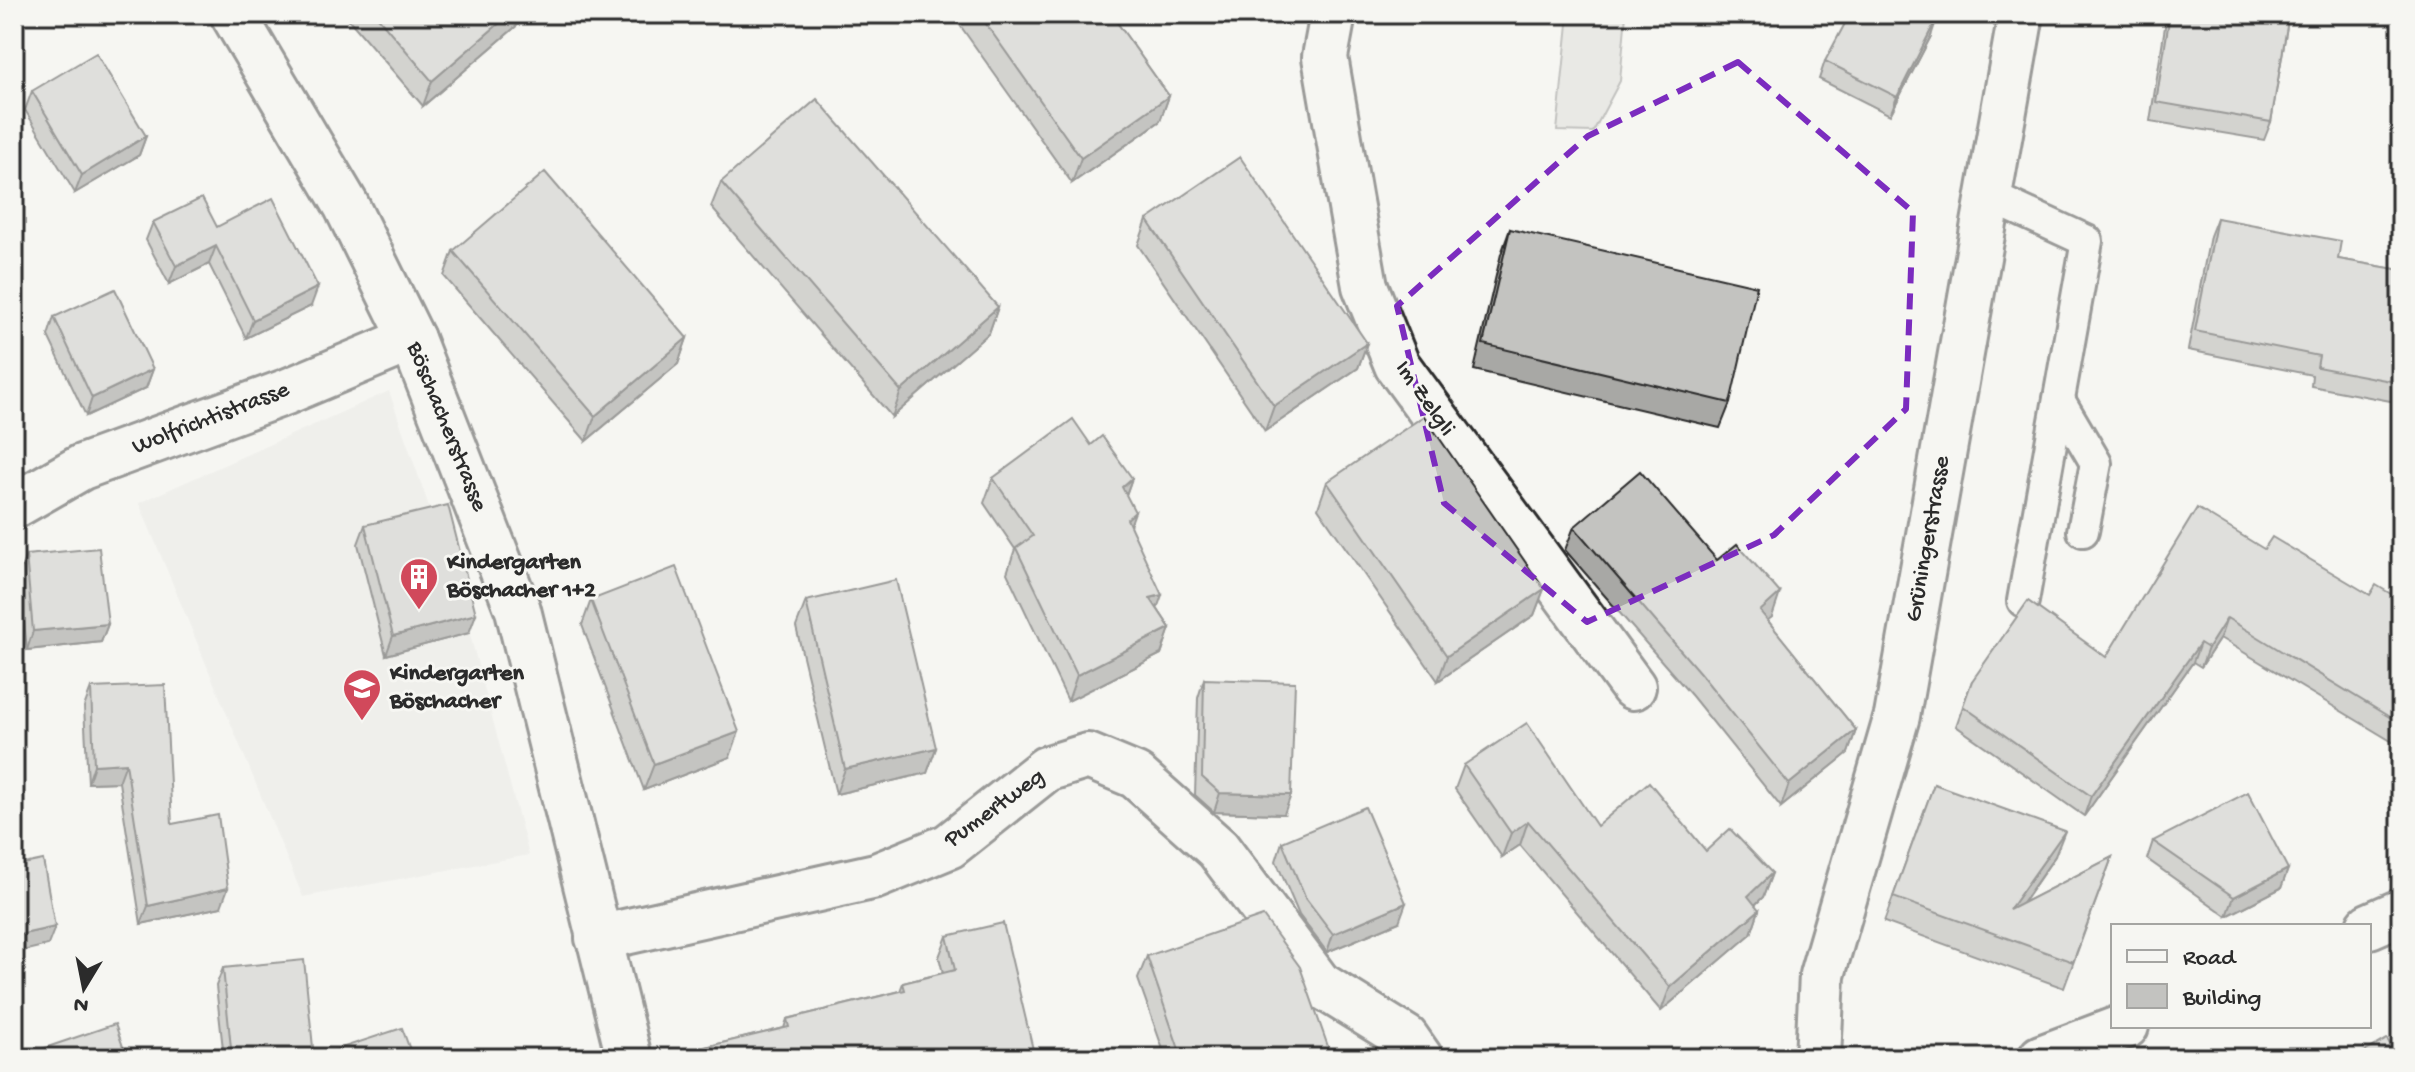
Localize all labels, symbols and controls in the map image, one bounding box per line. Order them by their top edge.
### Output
street label: Böschacherstrasse [398,337,493,517]
street label: Im Zelgli [1388,356,1460,442]
street label: Wolfrichtistrasse [128,376,294,462]
street label: Grüningerstrasse [1900,453,1958,624]
place label: Kindergarten Böschacher 1+2 [446,549,596,606]
building icon: Kindergarten Böschacher 1+2 [398,556,440,611]
place label: Kindergarten Böschacher [389,660,524,717]
school or university icon: Kindergarten Böschacher [341,667,383,722]
street label: Pumertweg [938,763,1051,856]
legend [2111,924,2371,1028]
text: Road [2183,945,2237,974]
north arrow [44,948,124,1028]
text: Building [2182,985,2261,1014]
text: N [72,990,91,1018]

